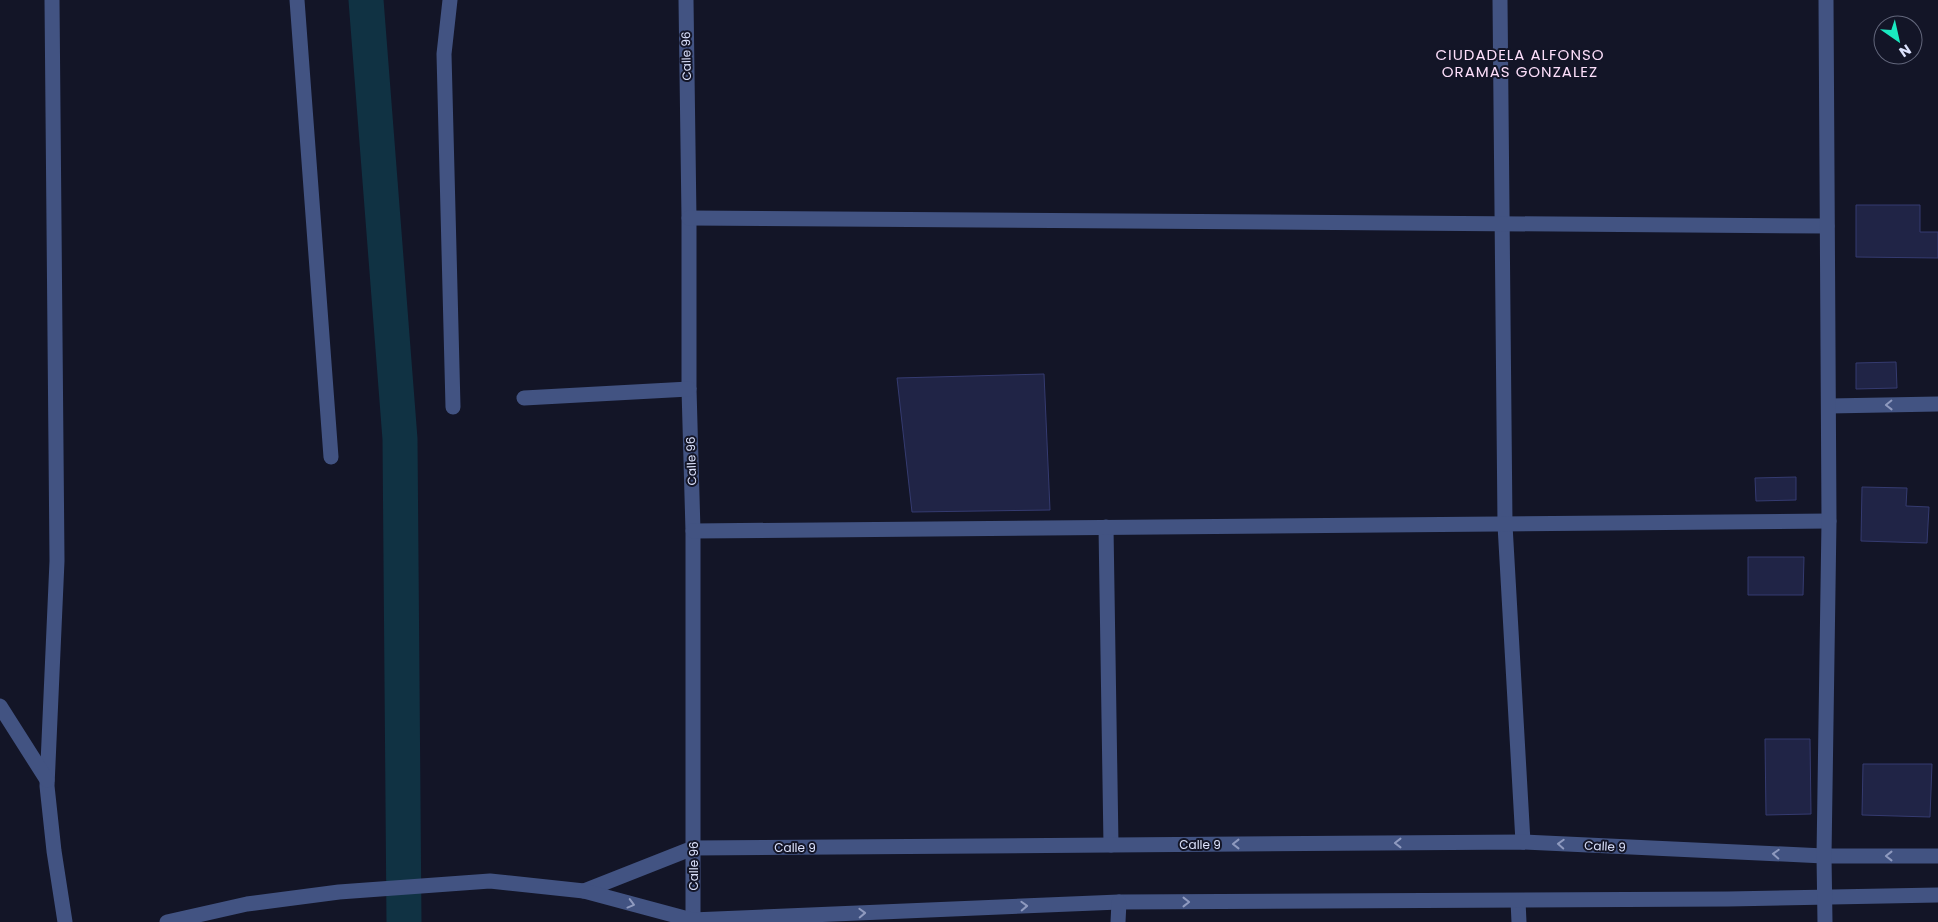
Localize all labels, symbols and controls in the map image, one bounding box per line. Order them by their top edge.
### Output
north arrow [1873,15,1923,65]
street label: Calle 96 [677,31,695,81]
text: N [1895,40,1915,62]
district label: CIUDADELA ALFONSO ORAMAS GONZALEZ [1435,44,1605,82]
one-way arrow [1885,400,1893,410]
street label: Calle 96 [682,436,700,486]
street label: Calle 9 [1179,836,1221,853]
street label: Calle 9 [1584,836,1626,856]
one-way arrow [1394,838,1402,848]
street label: Calle 9 [774,839,816,856]
one-way arrow [1232,839,1240,849]
one-way arrow [1557,839,1564,849]
street label: Calle 96 [685,841,702,891]
one-way arrow [1771,848,1779,859]
one-way arrow [1885,851,1893,861]
one-way arrow [1183,897,1191,907]
one-way arrow [627,898,636,909]
one-way arrow [1020,901,1028,911]
one-way arrow [858,907,866,918]

